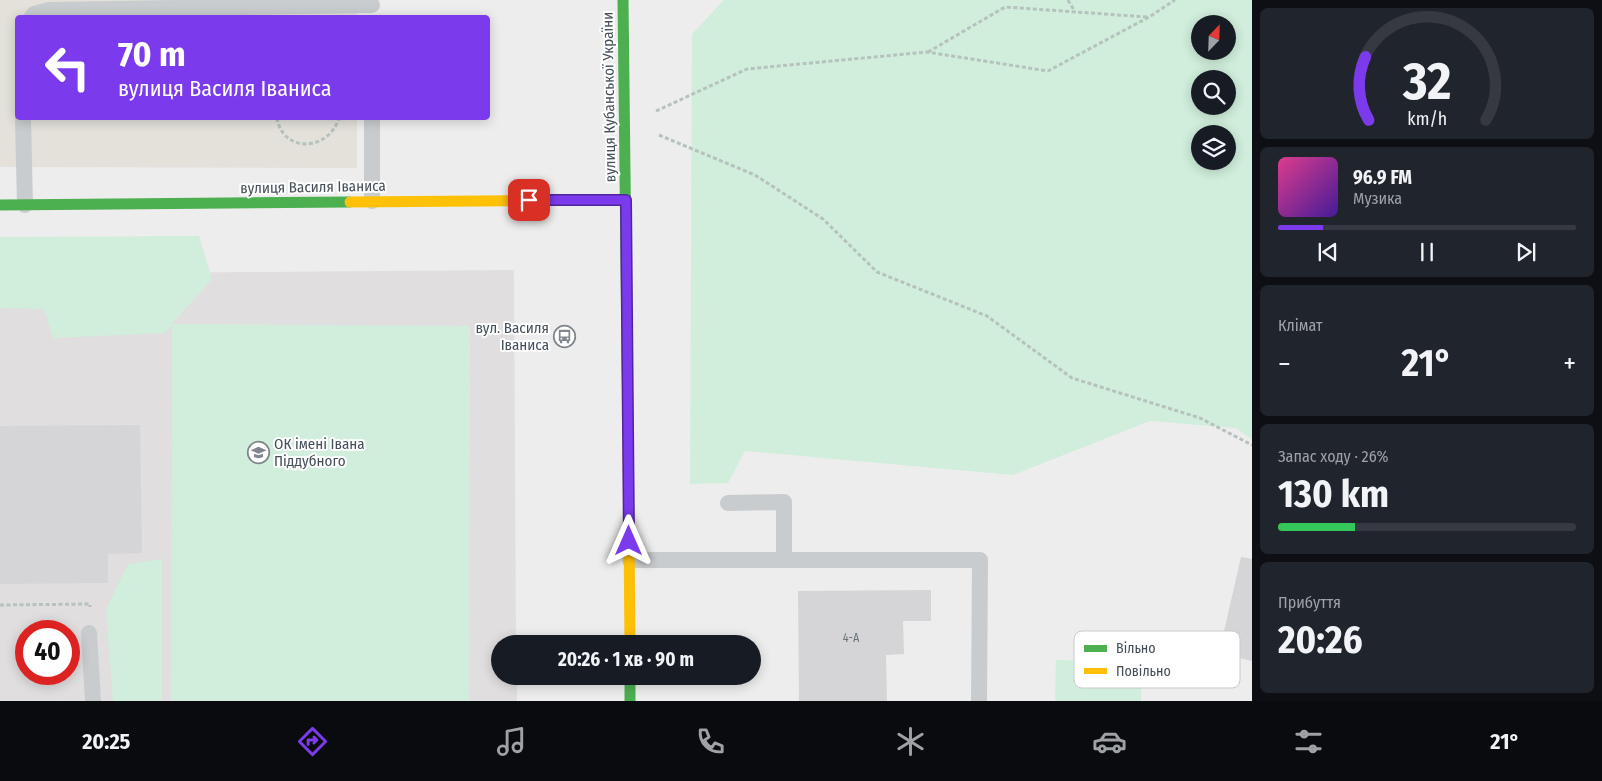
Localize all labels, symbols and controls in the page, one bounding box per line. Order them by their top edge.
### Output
street label: вулиця Кубанської України [599,12,619,182]
north arrow [1191,15,1236,60]
map controls [1191,15,1236,170]
text: 70 m [118,33,186,75]
icon: left [35,35,100,100]
text: 32 [1402,50,1451,113]
button: search [1191,70,1236,115]
text: вулиця Василя Іваниса [118,75,332,102]
text: km/h [1407,108,1447,130]
button: layers [1191,125,1236,170]
text: 96.9 FM [1353,166,1412,189]
street label: вулиця Василя Іваниса [240,177,386,197]
pin [508,179,550,221]
icon: arrive [515,186,543,214]
text: Музика [1353,189,1402,208]
icon: previous [1314,238,1342,266]
icon: pause [1413,238,1441,266]
icon: next [1512,238,1540,266]
text: Клімат [1278,316,1323,335]
place label: вул. Василя Іваниса [476,319,549,354]
bus stop icon: вул. Василя Іваниса [553,325,577,349]
text: 21° [1402,340,1452,386]
text: − [1278,347,1291,380]
text: + [1563,347,1576,380]
place label: ОК імені Івана Піддубного [274,435,365,470]
school or university icon: ОК імені Івана Піддубного [246,441,270,465]
text: Запас ходу · 26% [1278,447,1389,466]
text: 130 km [1278,471,1389,517]
position arrow [602,514,654,566]
text: Прибуття [1278,593,1341,612]
text: 20:26 [1278,617,1363,663]
speed limit sign: 40 [15,620,80,685]
house number: 4-А [843,631,860,645]
legend [1074,631,1240,688]
text: Вільно [1116,640,1156,657]
text: 20:26 · 1 хв · 90 m [558,648,694,671]
text: Повільно [1116,663,1171,680]
icon: directions [295,724,330,759]
icon: music [494,724,529,759]
icon: phone [693,724,728,759]
icon: climate [893,724,928,759]
icon: car [1092,724,1127,759]
icon: filters [1291,724,1326,759]
text: 20:25 [82,728,130,755]
text: 21° [1490,728,1520,755]

